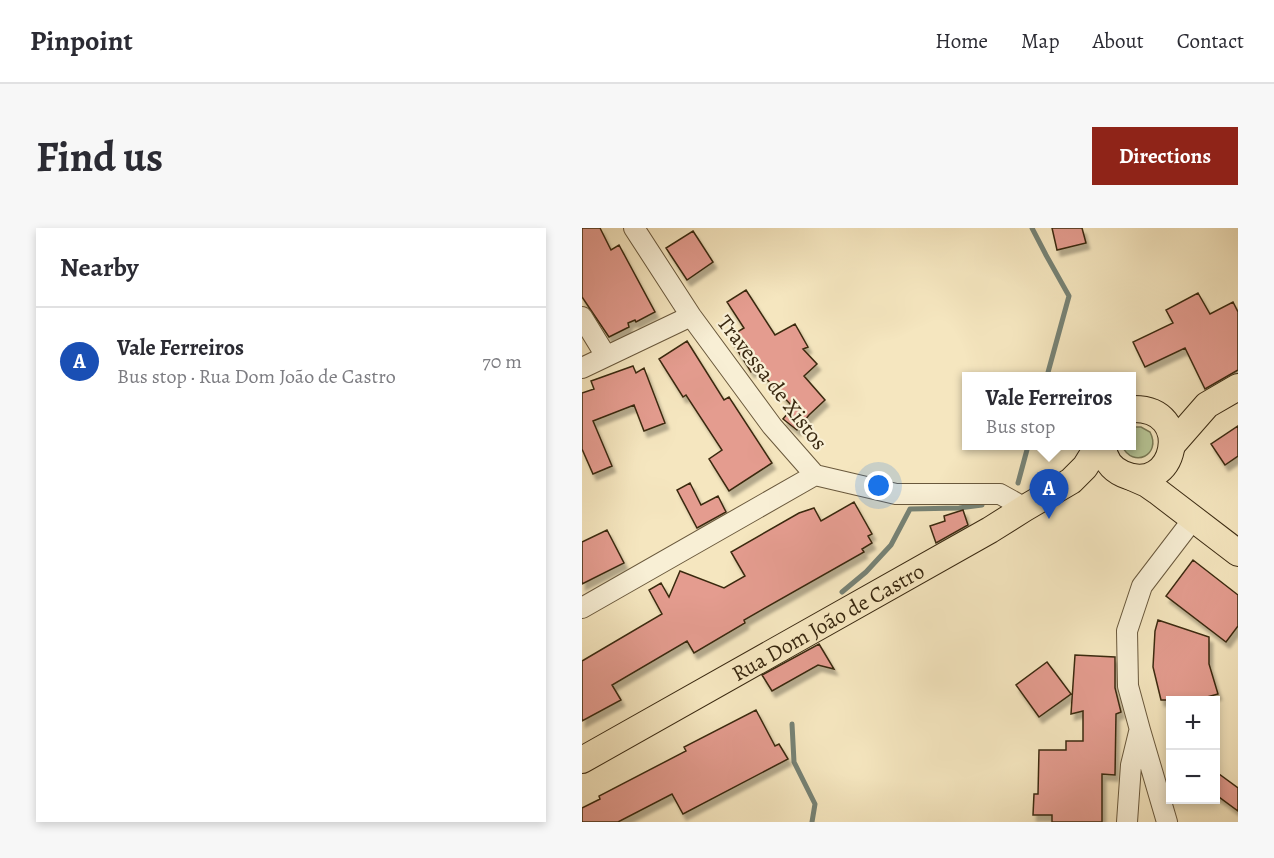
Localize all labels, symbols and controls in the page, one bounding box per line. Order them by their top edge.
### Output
text: Pinpoint [30,22,133,60]
text: Home [935,27,988,55]
text: Map [1021,27,1059,55]
text: About [1092,27,1144,55]
text: Contact [1177,27,1244,55]
button: Directions [1092,127,1238,185]
text: Find us [36,128,163,185]
text: Nearby [60,250,139,285]
street label: Travessa de Xistos [710,309,834,456]
text: Vale Ferreiros [117,333,244,363]
text: A [73,348,86,375]
text: 70 m [482,348,522,375]
text: Bus stop · Rua Dom João de Castro [117,363,396,390]
popup [962,372,1136,450]
text: Vale Ferreiros [986,383,1112,413]
text: Bus stop [986,413,1055,440]
pin: A [1030,470,1068,519]
your location [864,471,893,500]
street label: Rua Dom João de Castro [726,556,930,689]
map controls [1166,696,1220,804]
button: + [1166,696,1220,750]
button: − [1166,750,1220,804]

